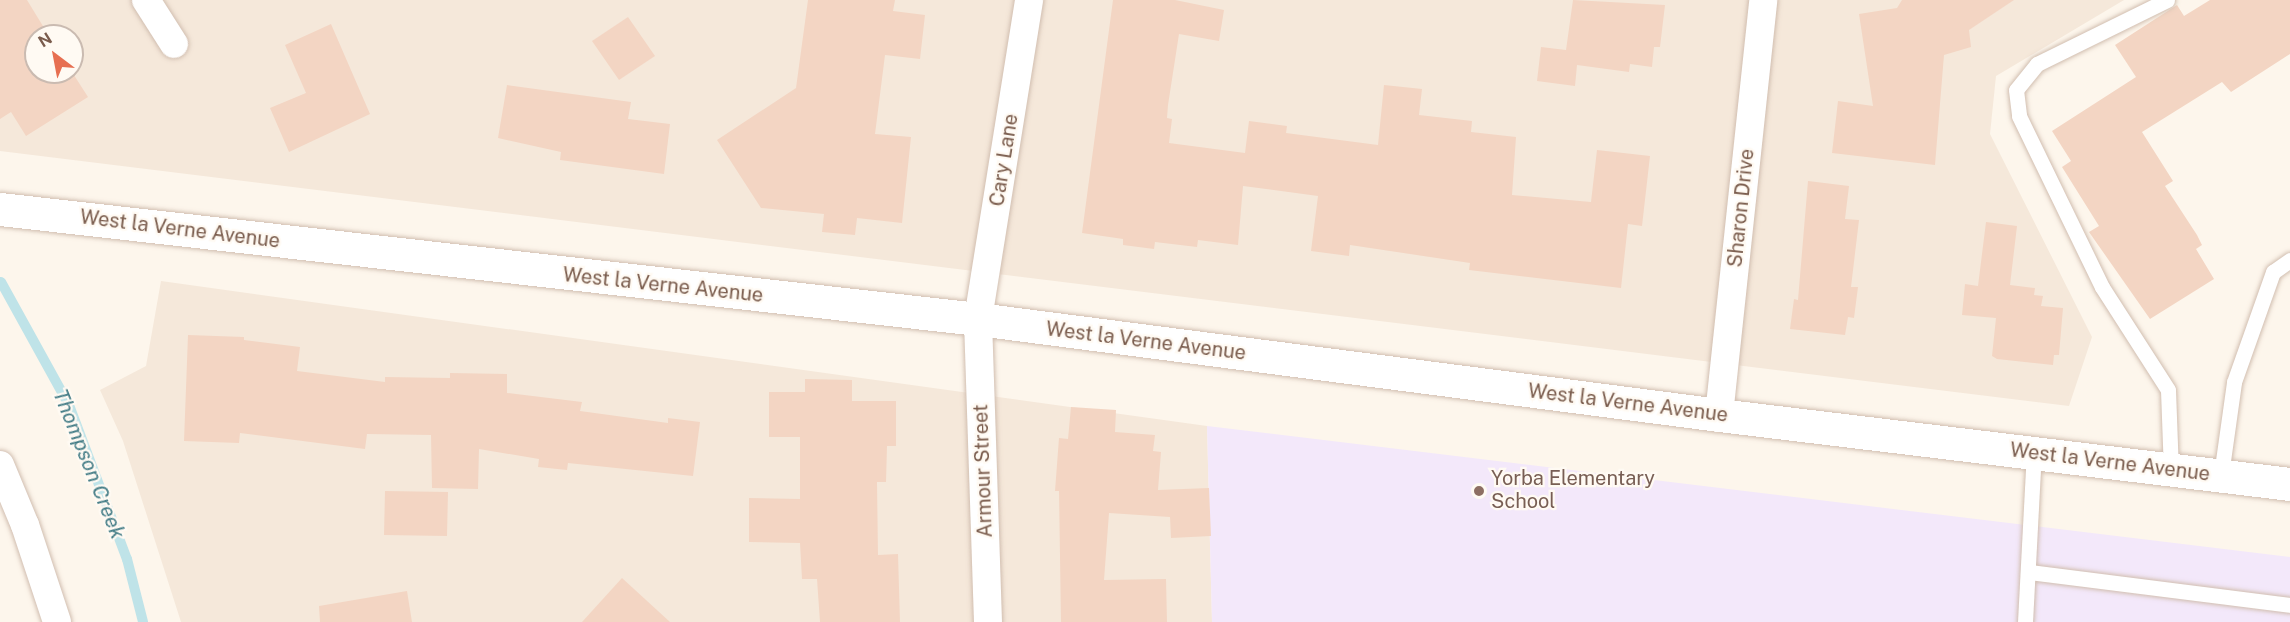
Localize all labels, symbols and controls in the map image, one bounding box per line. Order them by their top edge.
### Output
north arrow [24,24,84,84]
text: N [35,29,56,51]
street label: Cary Lane [985,112,1023,208]
street label: Sharon Drive [1723,147,1759,269]
street label: West la Verne Avenue [78,205,282,253]
street label: West la Verne Avenue [561,263,765,307]
street label: West la Verne Avenue [1044,317,1248,365]
street label: West la Verne Avenue [1526,379,1730,427]
water label: Thompson Creek [48,386,130,542]
street label: Armour Street [969,404,997,538]
street label: West la Verne Avenue [2008,438,2212,486]
place label: Yorba Elementary School [1491,467,1655,514]
marker: Yorba Elementary School [1472,484,1486,498]

